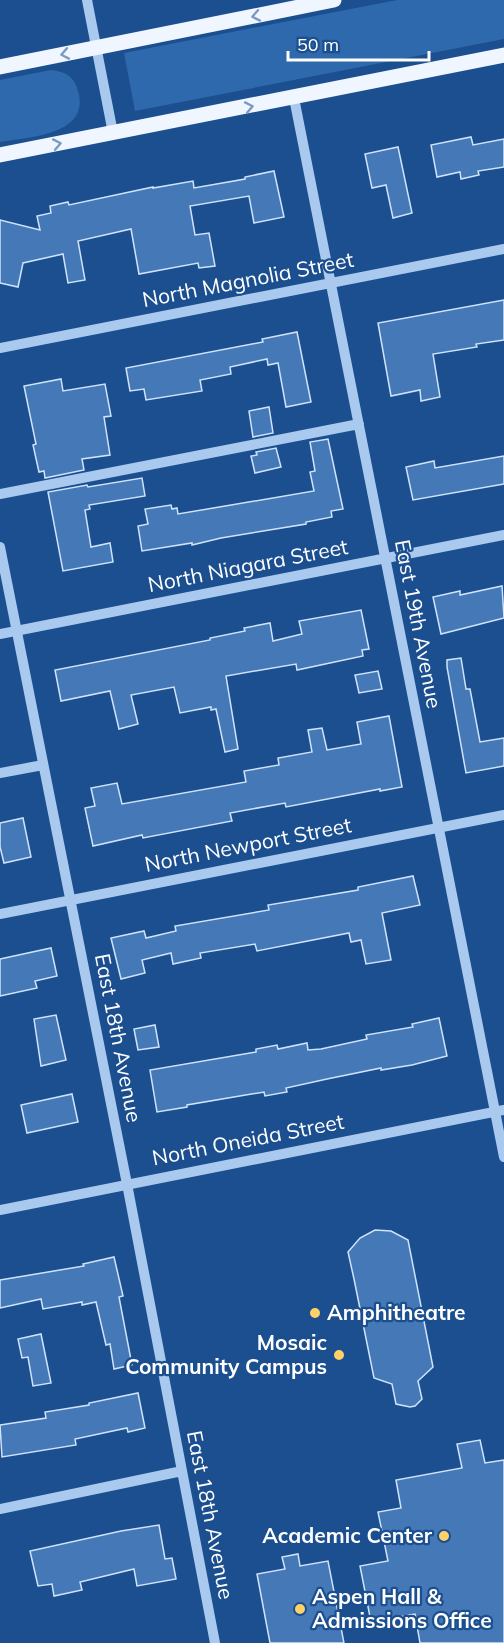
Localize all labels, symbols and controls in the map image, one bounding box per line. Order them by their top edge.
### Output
one-way arrow [252,9,262,22]
scale bar [288,24,429,62]
text: 50 m [297,33,339,56]
one-way arrow [61,47,71,60]
one-way arrow [244,101,254,114]
one-way arrow [52,138,62,151]
street label: North Magnolia Street [140,246,356,312]
street label: North Niagara Street [146,533,350,597]
street label: East 19th Avenue [390,537,448,710]
street label: North Newport Street [142,811,353,877]
street label: East 18th Avenue [90,951,148,1124]
street label: North Oneida Street [150,1108,346,1170]
place label: Amphitheatre [327,1299,466,1325]
marker: Amphitheatre [308,1306,322,1320]
place label: Mosaic Community Campus [125,1329,327,1379]
marker: Mosaic Community Campus [332,1348,346,1362]
street label: East 18th Avenue [182,1428,240,1601]
place label: Academic Center [262,1522,433,1548]
marker: Academic Center [437,1529,451,1543]
place label: Aspen Hall & Admissions Office [312,1583,492,1633]
marker: Aspen Hall & Admissions Office [293,1602,307,1616]

